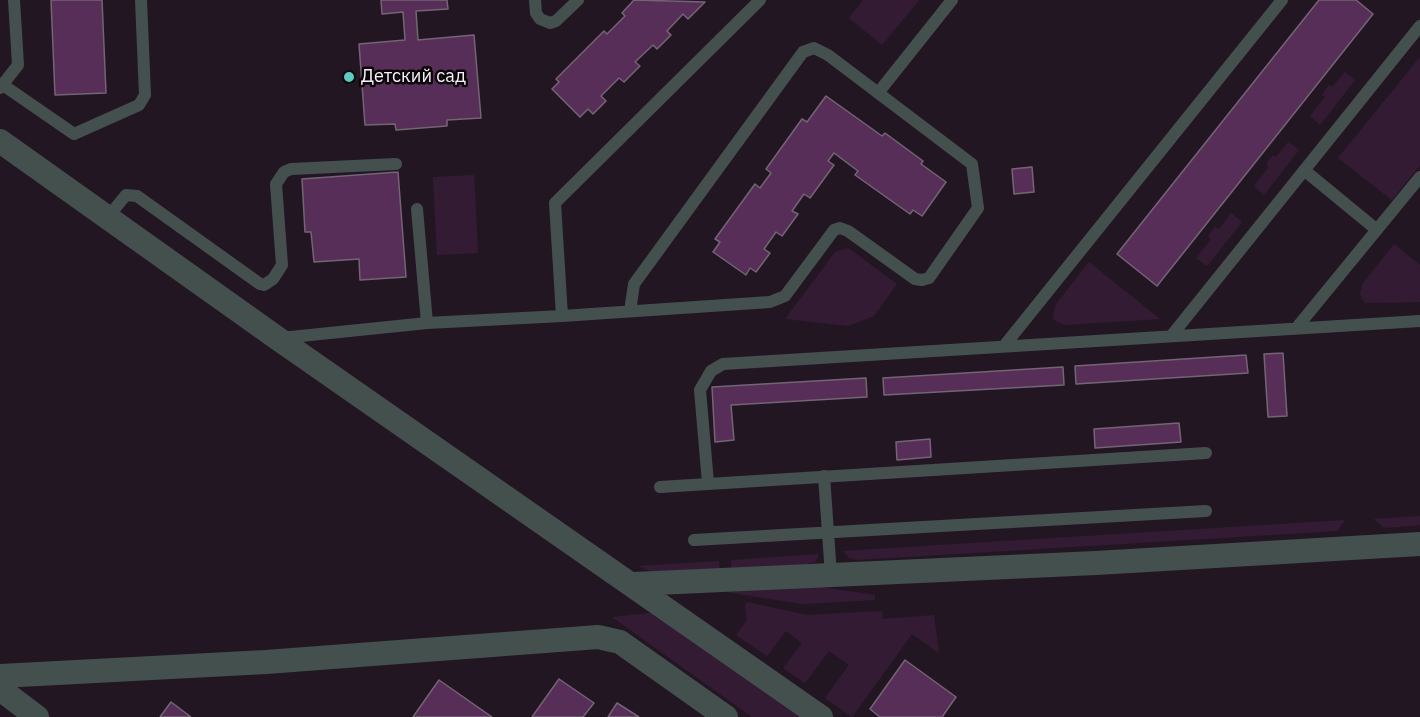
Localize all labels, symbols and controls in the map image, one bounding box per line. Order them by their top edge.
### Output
place label: Детский сад [361,66,466,88]
marker: Детский сад [342,70,356,84]

